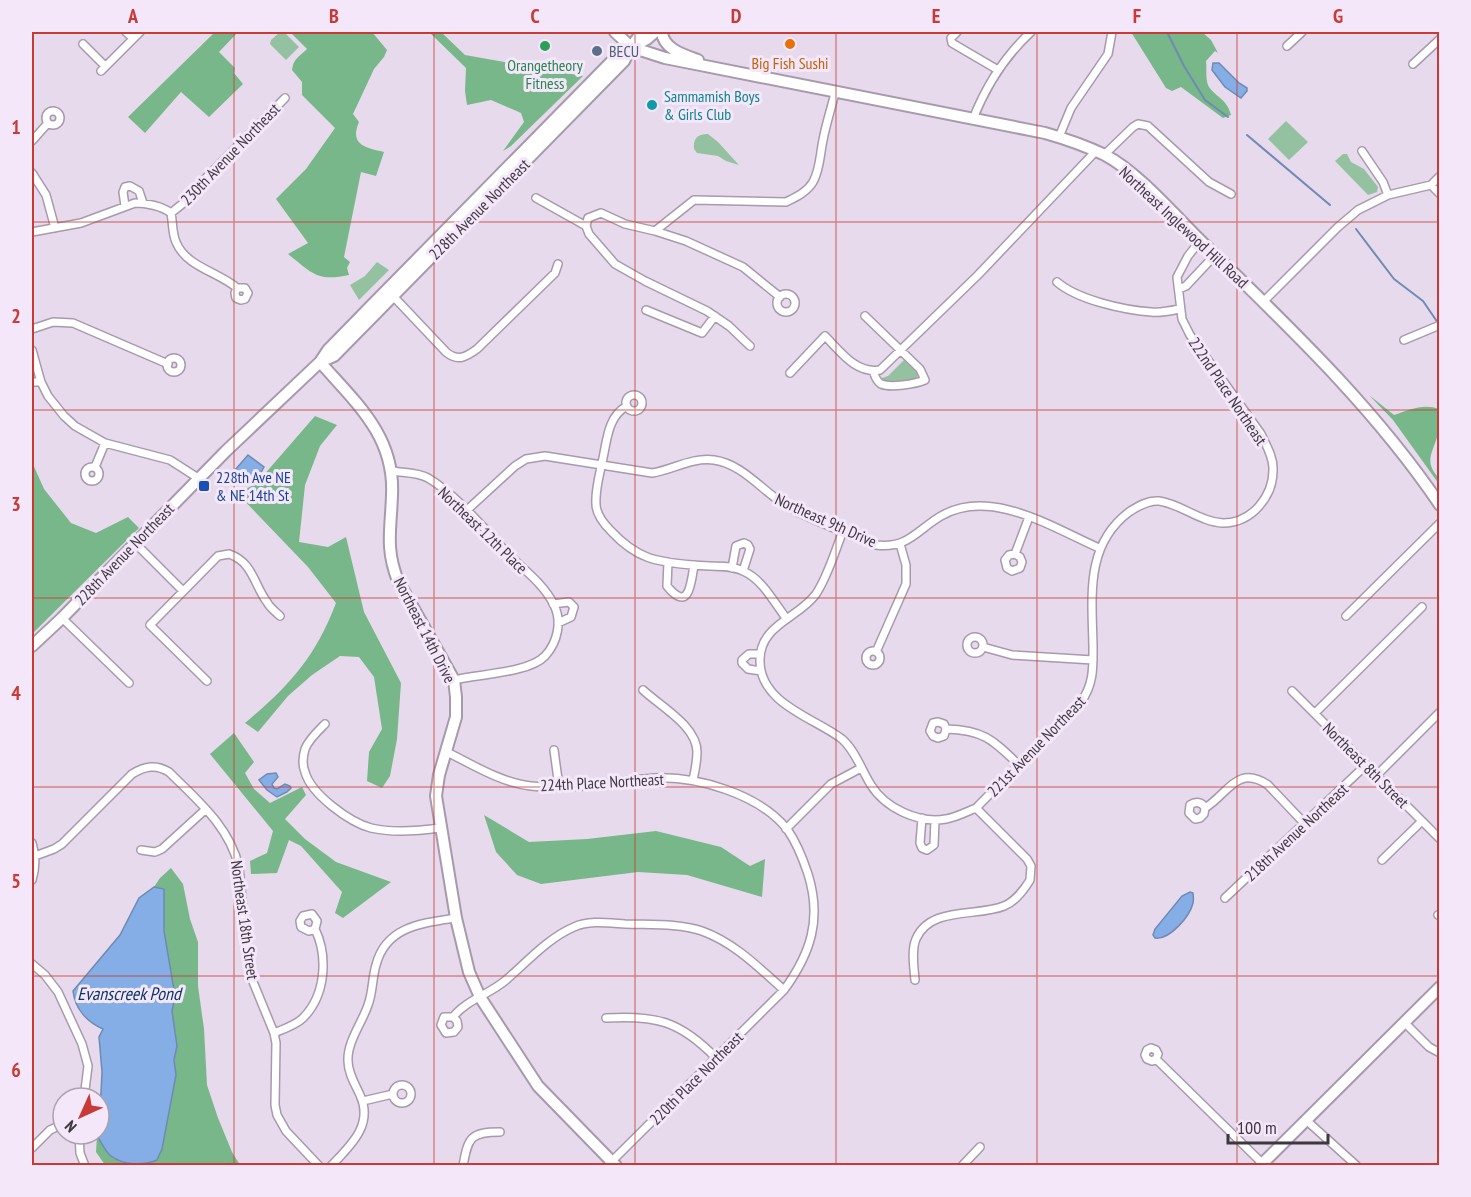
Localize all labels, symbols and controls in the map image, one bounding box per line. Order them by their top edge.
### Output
text: A [127,3,139,29]
text: B [329,3,339,29]
text: C [530,3,540,29]
text: D [731,3,742,29]
text: E [932,3,940,29]
text: F [1133,3,1141,29]
text: G [1333,3,1343,29]
marker: Big Fish Sushi [783,37,797,51]
marker: Orangetheory Fitness [538,39,552,53]
place label: BECU [609,41,639,61]
marker: BECU [590,44,604,58]
place label: Big Fish Sushi [752,53,828,73]
place label: Orangetheory Fitness [507,55,583,93]
place label: Sammamish Boys & Girls Club [664,86,760,124]
street label: 230th Avenue Northeast [176,98,284,209]
marker: Sammamish Boys & Girls Club [645,98,659,112]
text: 1 [11,114,21,140]
street label: 228th Avenue Northeast [424,154,534,264]
street label: Northeast Inglewood Hill Road [1115,162,1253,292]
text: 2 [11,303,21,329]
street label: 222nd Place Northeast [1184,333,1272,449]
place label: 228th Ave NE & NE 14th St [216,467,291,505]
marker: 228th Ave NE & NE 14th St [197,479,211,493]
street label: Northeast 12th Place [434,482,532,578]
street label: Northeast 9th Drive [772,489,880,551]
text: 3 [11,491,21,517]
street label: 228th Avenue Northeast [70,498,178,609]
street label: Northeast 14th Drive [390,574,460,686]
text: 4 [11,680,21,706]
street label: 221st Avenue Northeast [983,691,1090,801]
street label: Northeast 8th Street [1319,718,1413,812]
street label: 224th Place Northeast [540,769,665,795]
street label: 218th Avenue Northeast [1240,778,1352,885]
street label: Northeast 18th Street [227,859,263,982]
text: 5 [11,868,21,894]
water label: Evanscreek Pond [77,982,183,1005]
street label: 220th Place Northeast [645,1027,747,1129]
text: 6 [11,1057,21,1083]
north arrow [51,1086,111,1146]
scale bar [1228,1107,1328,1145]
text: N [60,1116,81,1137]
text: 100 m [1237,1116,1277,1139]

